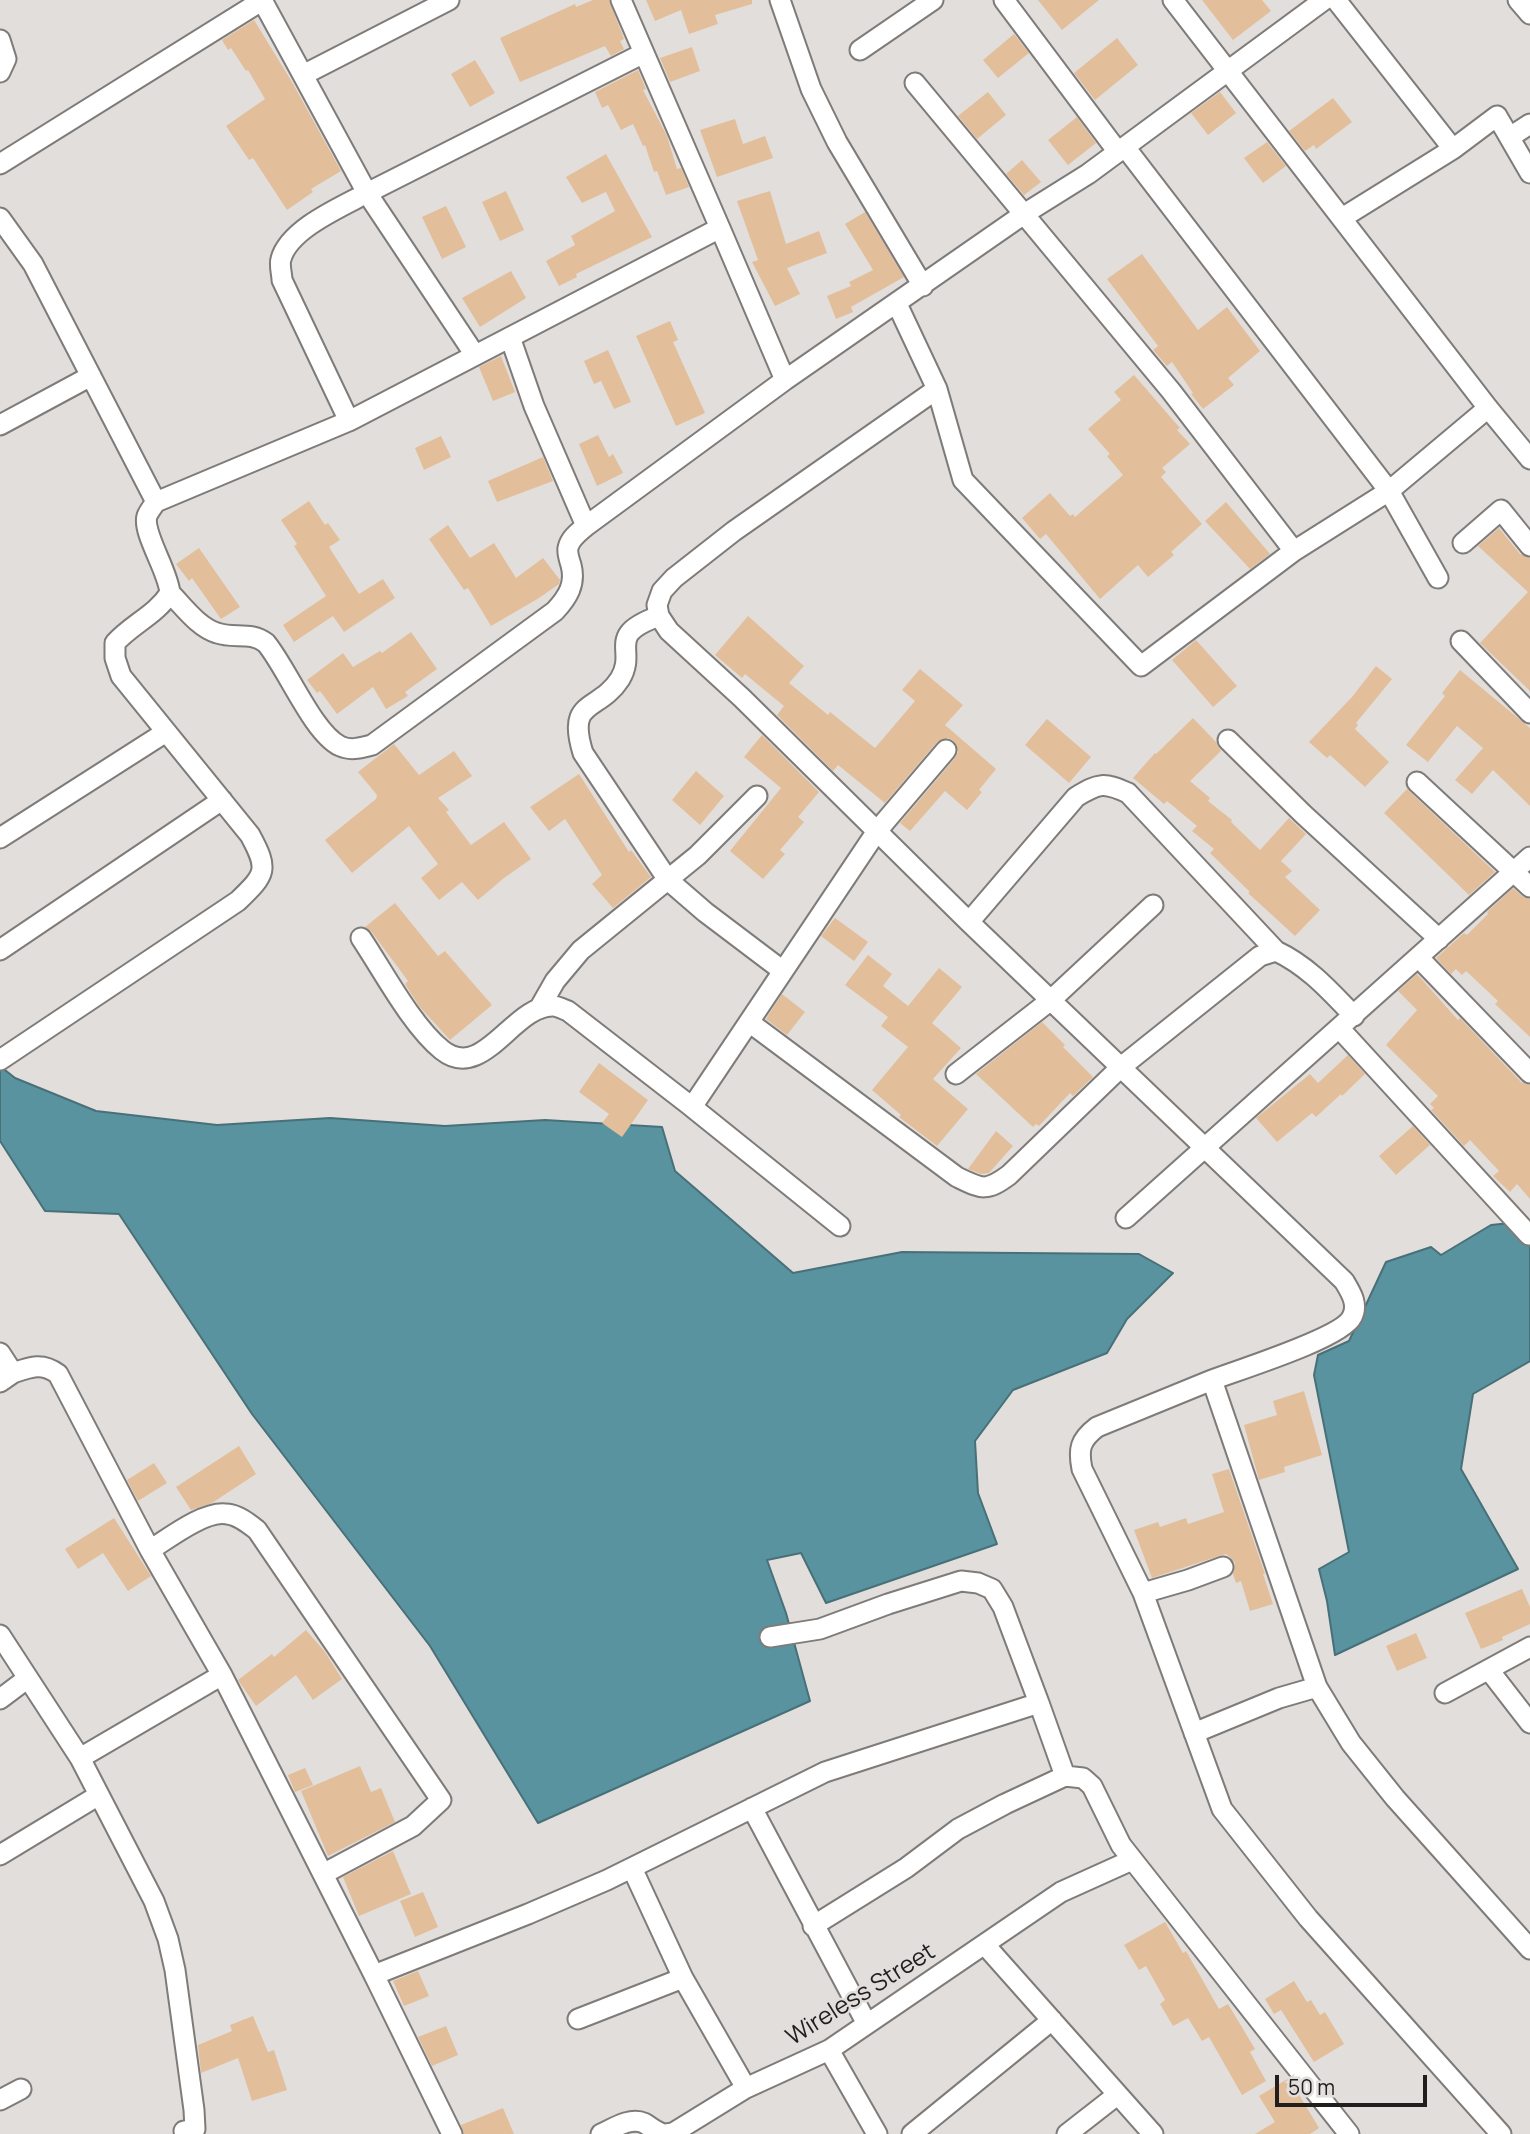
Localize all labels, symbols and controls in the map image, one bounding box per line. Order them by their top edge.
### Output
street label: Wireless Street [781,1938,941,2052]
scale bar [1278,2060,1430,2104]
text: 50 m [1288,2073,1335,2101]

